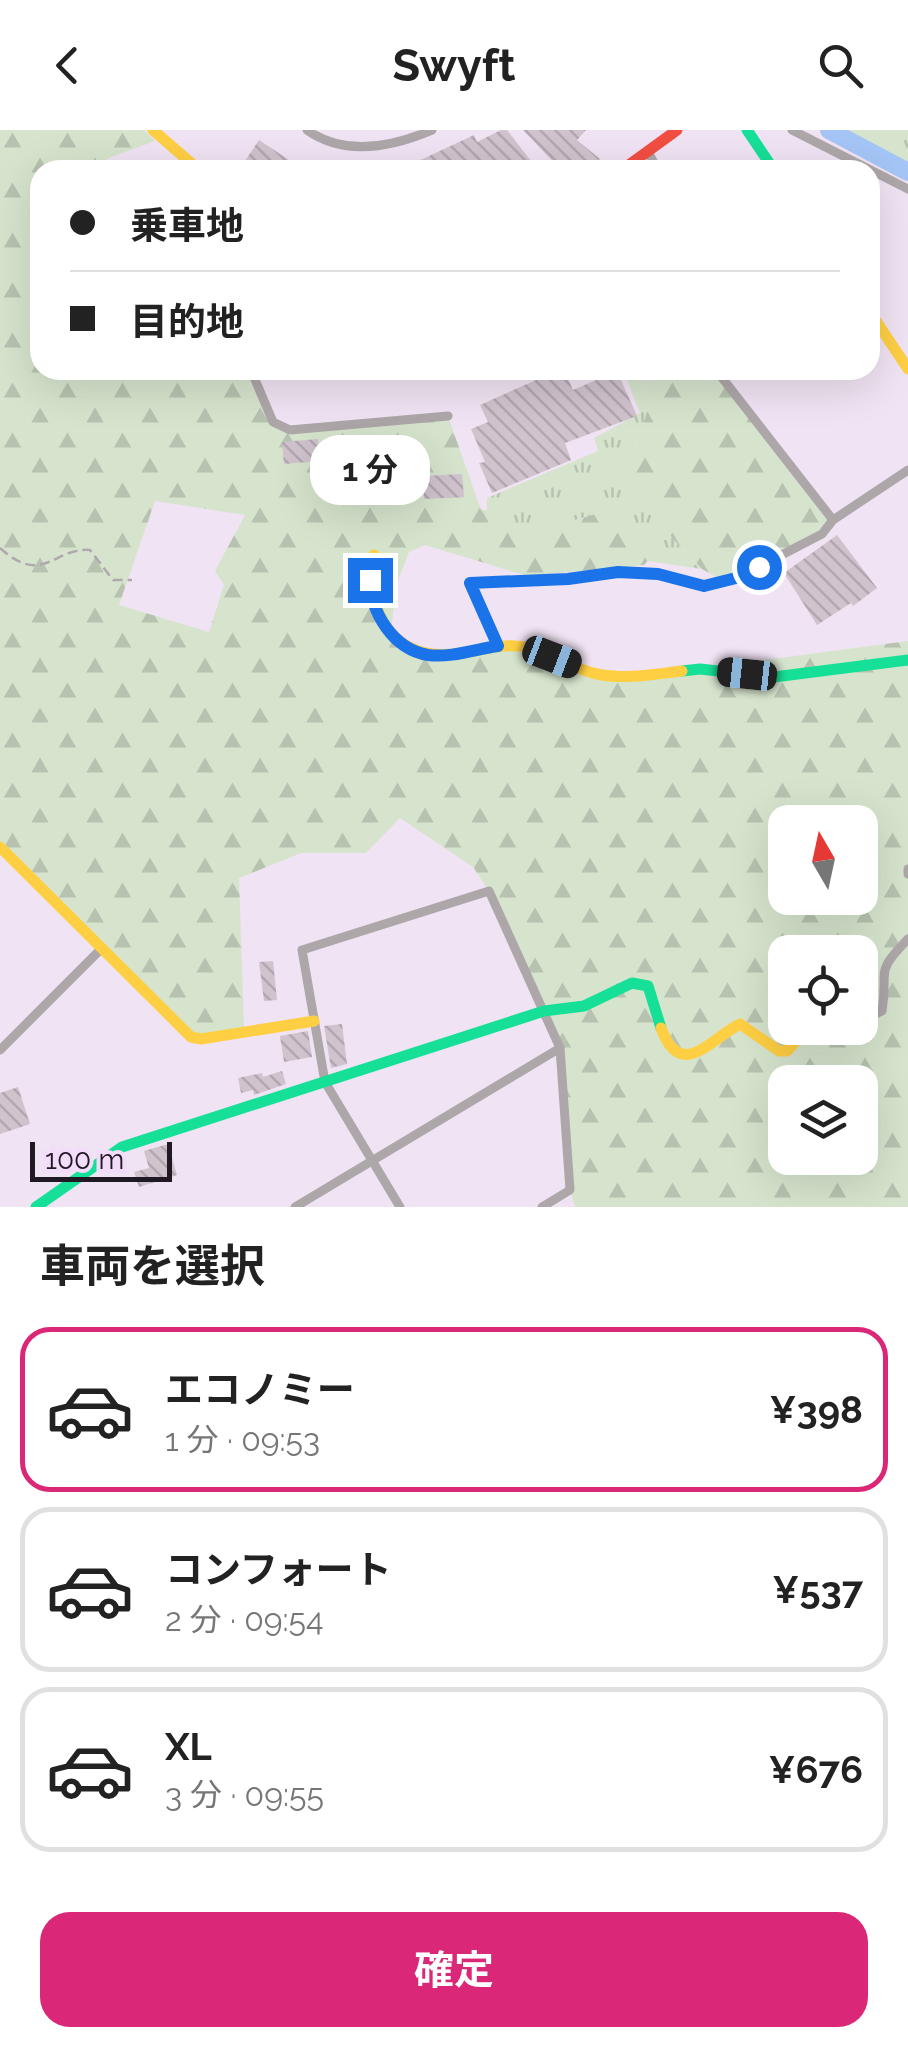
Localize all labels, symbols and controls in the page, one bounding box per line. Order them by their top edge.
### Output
icon: back [40,38,95,93]
icon: search [813,38,868,93]
text: Swyft [392,39,516,92]
text: 乗車地 [130,203,244,248]
text: 目的地 [130,299,244,344]
callout: 1 分 [310,435,430,505]
text: 1 分 [342,451,398,488]
route start [737,545,782,590]
route end [348,558,393,603]
car [519,632,585,682]
car [716,656,778,692]
north arrow [768,805,878,915]
map controls [768,805,878,1175]
button: locate [768,935,878,1045]
button: layers [768,1065,878,1175]
scale bar [30,1137,172,1182]
text: 100 m [45,1143,124,1176]
text: 車両を選択 [40,1240,265,1293]
icon: car [45,1365,135,1455]
text: エコノミー [165,1367,355,1412]
text: ¥398 [769,1387,863,1432]
text: 1 分 · 09:53 [165,1421,320,1458]
icon: car [45,1545,135,1635]
text: コンフォート [165,1547,392,1592]
text: ¥537 [772,1567,863,1612]
text: 2 分 · 09:54 [165,1601,323,1638]
text: XL [165,1724,212,1769]
icon: car [45,1725,135,1815]
text: ¥676 [768,1747,863,1792]
text: 3 分 · 09:55 [165,1776,324,1813]
button: 確定 [40,1912,868,2027]

